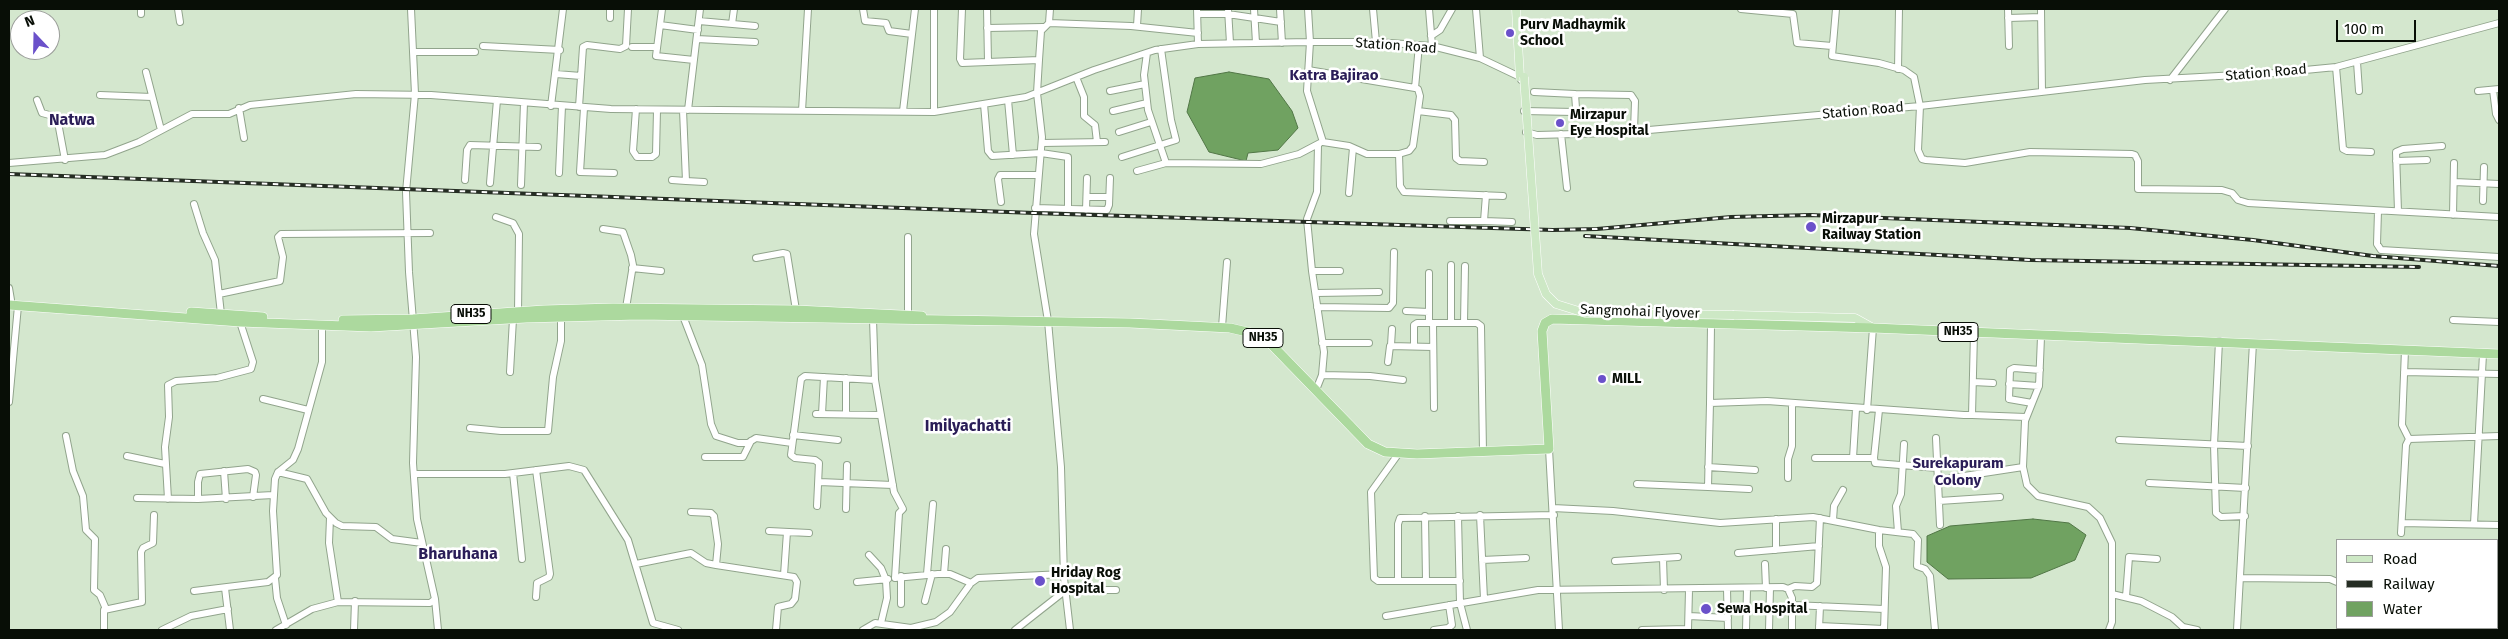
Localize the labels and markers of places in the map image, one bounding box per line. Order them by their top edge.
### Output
place label: Purv Madhaymik School [1520,17,1626,49]
marker: Purv Madhaymik School [1504,27,1516,39]
place label: Mirzapur Eye Hospital [1570,107,1649,140]
marker: Mirzapur Eye Hospital [1554,117,1566,129]
place label: Mirzapur Railway Station [1822,211,1921,243]
marker: Mirzapur Railway Station [1804,220,1818,234]
place label: MILL [1612,371,1641,387]
marker: MILL [1596,373,1608,385]
place label: Hriday Rog Hospital [1051,565,1121,598]
marker: Hriday Rog Hospital [1033,574,1047,588]
place label: Sewa Hospital [1717,601,1808,617]
marker: Sewa Hospital [1699,602,1713,616]

